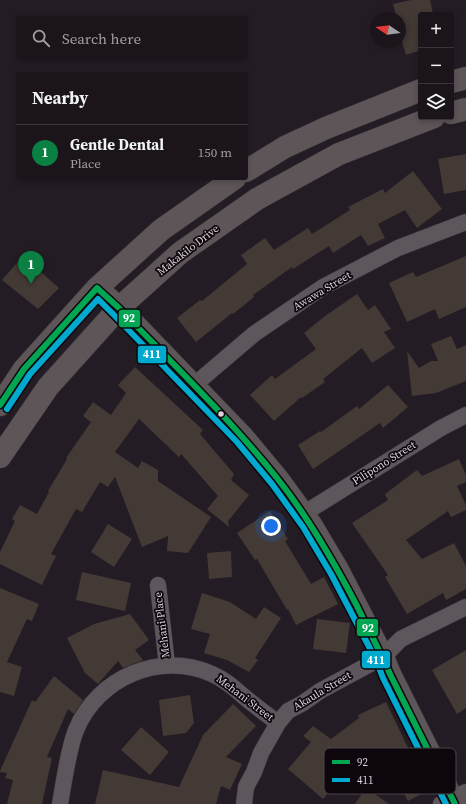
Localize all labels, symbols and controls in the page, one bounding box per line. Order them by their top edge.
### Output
north arrow [370,12,406,48]
map controls [418,12,454,120]
button: + [418,12,454,48]
search box [16,16,248,60]
icon: search [30,27,52,49]
text: Search here [62,28,141,49]
button: − [418,48,454,84]
button: layers [418,84,454,120]
text: Nearby [32,86,88,110]
text: Gentle Dental [70,134,164,155]
text: 1 [41,144,49,161]
text: 150 m [198,144,232,161]
text: Place [70,155,101,172]
street label: Makakilo Drive [154,221,222,279]
pin: 1 [18,251,44,284]
street label: Awawa Street [290,268,354,314]
line badge: 92 [118,309,141,328]
text: 92 [123,311,135,326]
line badge: 411 [137,345,167,364]
text: 411 [143,347,161,362]
unlabelled marker [216,409,226,419]
street label: Pilipono Street [349,437,419,489]
your location [261,516,281,536]
street label: Mehani Place [150,591,173,659]
line badge: 92 [356,618,379,637]
text: 92 [362,621,374,636]
line badge: 411 [361,650,391,669]
text: 411 [367,653,385,668]
street label: Akaula Street [290,668,354,714]
street label: Mehani Street [213,671,277,725]
legend [324,748,456,794]
text: 92 [357,755,368,770]
text: 411 [357,773,374,788]

